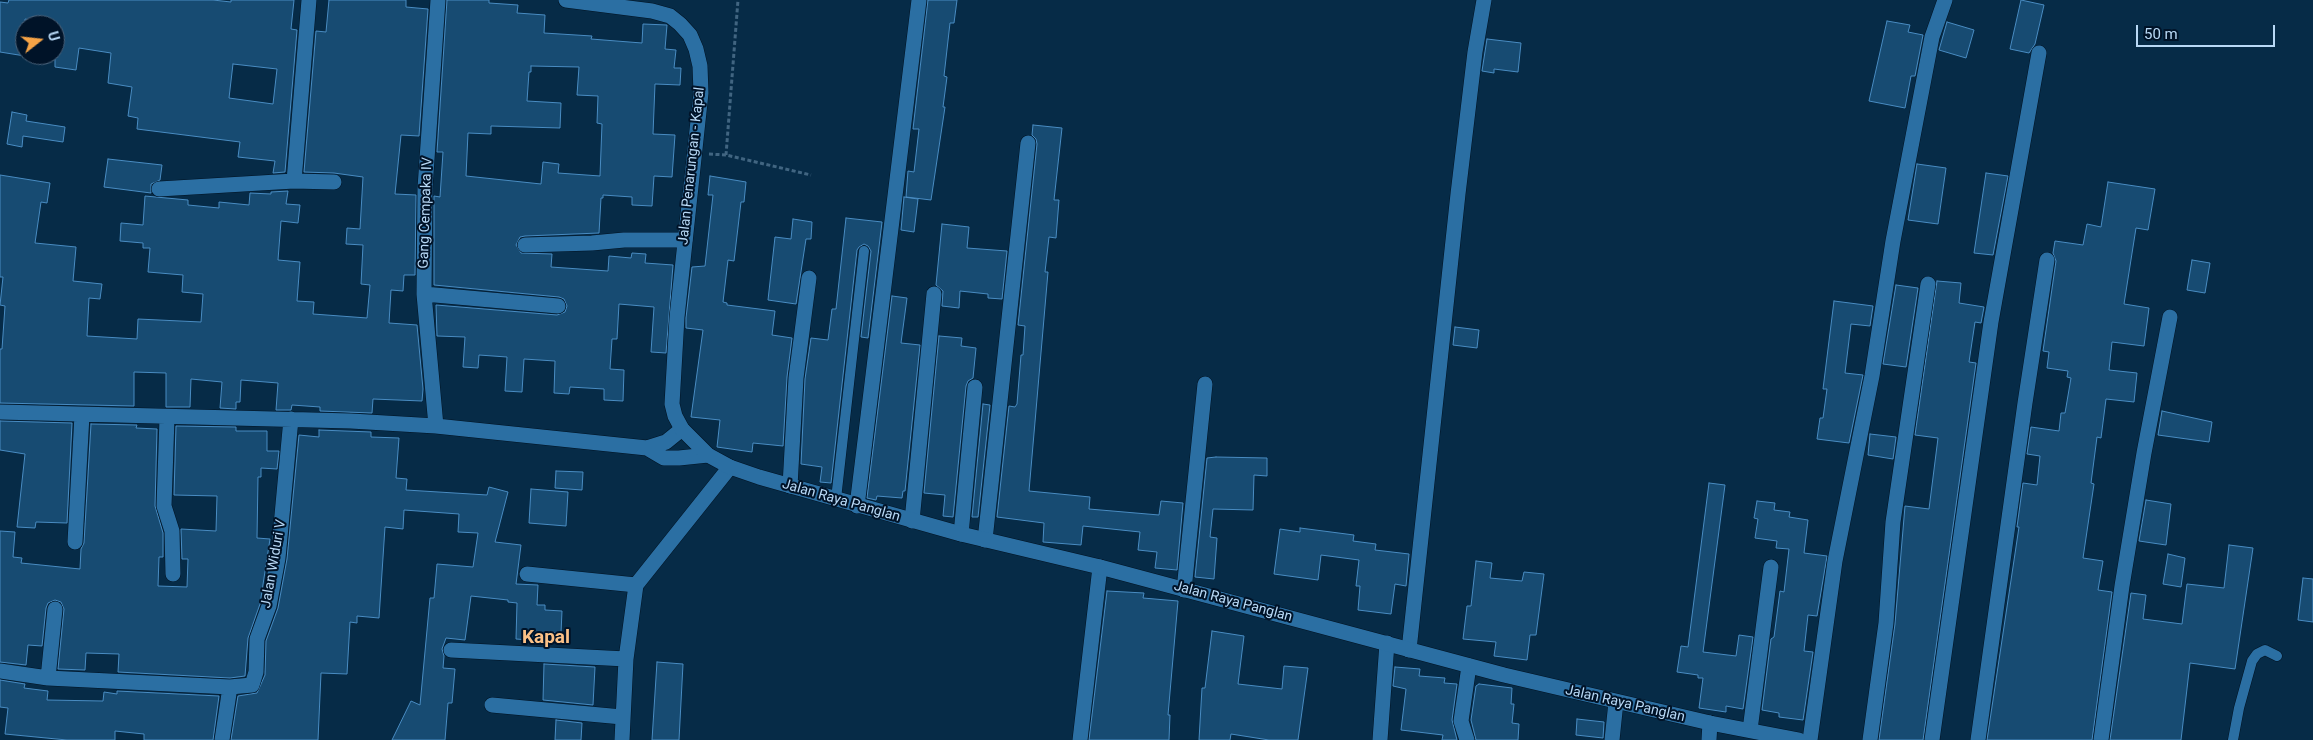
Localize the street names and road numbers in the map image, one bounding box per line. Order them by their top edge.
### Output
street label: Jalan Penarungan - Kapal [675,86,709,246]
street label: Gang Cempaka IV [416,157,436,269]
street label: Jalan Raya Panglan [780,476,902,526]
street label: Jalan Widuri V [258,518,290,610]
street label: Jalan Raya Panglan [1172,578,1294,626]
street label: Jalan Raya Panglan [1564,682,1686,726]

